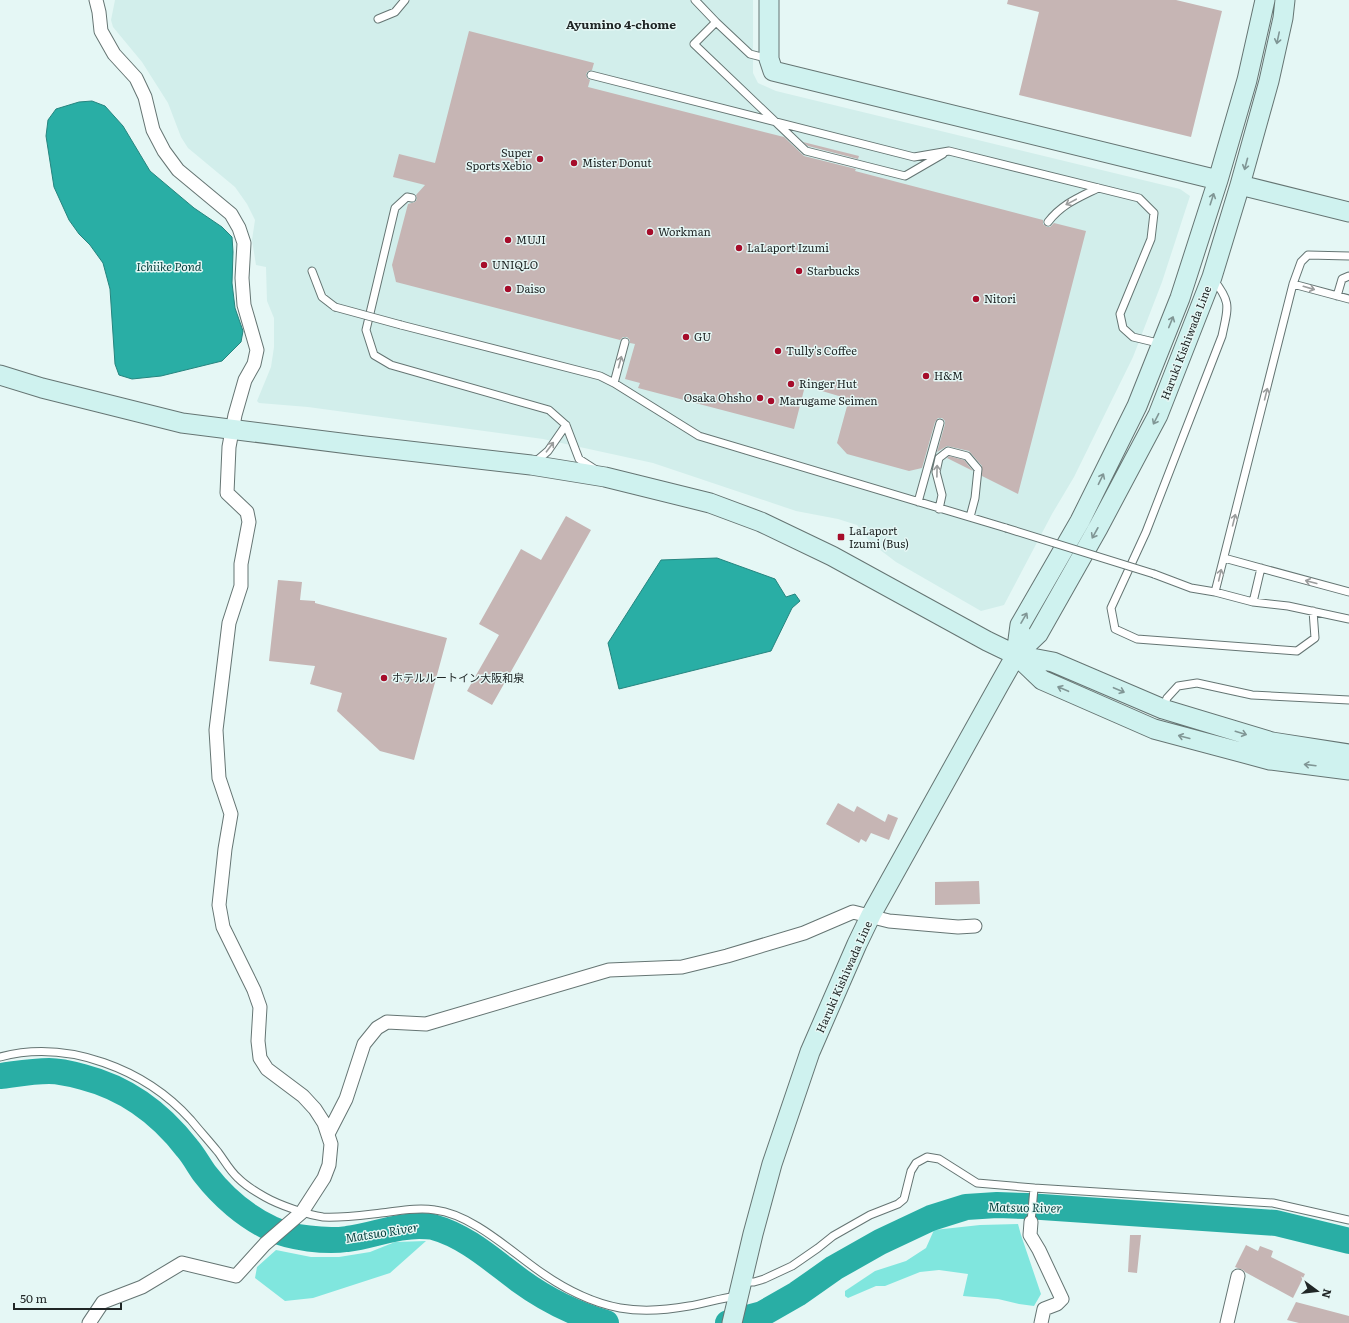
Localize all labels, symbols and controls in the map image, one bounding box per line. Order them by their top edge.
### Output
district label: Ayumino 4-chome [566,15,676,33]
one-way arrow [1274,32,1282,45]
place label: Super Sports Xebio [466,144,533,173]
marker: Super Sports Xebio [535,154,545,164]
place label: Mister Donut [582,154,652,170]
marker: Mister Donut [569,158,579,168]
one-way arrow [1242,158,1249,171]
one-way arrow [1209,193,1216,206]
one-way arrow [1065,198,1077,206]
place label: Workman [658,223,711,239]
marker: Workman [645,227,655,237]
place label: MUJI [516,231,546,247]
marker: MUJI [503,235,513,245]
place label: LaLaport Izumi [747,239,829,255]
marker: LaLaport Izumi [734,243,744,253]
place label: UNIQLO [492,256,538,272]
water label: Ichiike Pond [136,257,202,275]
marker: UNIQLO [479,260,489,270]
place label: Starbucks [807,262,859,278]
marker: Starbucks [794,266,804,276]
place label: Daiso [516,280,545,296]
street label: Haruki Kishiwada Line [1156,283,1214,402]
marker: Daiso [503,284,513,294]
one-way arrow [1302,285,1315,292]
place label: Nitori [984,290,1016,306]
marker: Nitori [971,294,981,304]
one-way arrow [1167,317,1175,329]
place label: GU [694,328,711,344]
marker: GU [681,332,691,342]
place label: Tully's Coffee [786,342,857,358]
marker: Tully's Coffee [773,346,783,356]
one-way arrow [616,356,624,369]
place label: H&M [934,367,963,383]
marker: H&M [921,371,931,381]
place label: Ringer Hut [799,375,858,391]
marker: Ringer Hut [786,379,796,389]
one-way arrow [1262,388,1270,401]
place label: Osaka Ohsho [684,389,752,405]
place label: Marugame Seimen [779,392,878,408]
marker: Osaka Ohsho [755,393,765,403]
marker: Marugame Seimen [766,396,776,406]
one-way arrow [1152,412,1159,424]
one-way arrow [546,441,555,452]
one-way arrow [934,464,941,477]
one-way arrow [1098,474,1105,486]
one-way arrow [1230,514,1238,527]
place label: LaLaport Izumi (Bus) [849,522,909,551]
one-way arrow [1091,527,1098,539]
marker: LaLaport Izumi (Bus) [836,532,846,542]
one-way arrow [1216,569,1224,582]
one-way arrow [1305,578,1318,585]
one-way arrow [1021,612,1029,624]
place label: ホテルルートイン大阪和泉 [392,669,525,685]
marker: ホテルルートイン大阪和泉 [379,673,389,683]
one-way arrow [1057,685,1069,693]
one-way arrow [1112,687,1124,694]
one-way arrow [1235,730,1248,737]
one-way arrow [1178,733,1191,740]
one-way arrow [1304,761,1317,769]
street label: Haruki Kishiwada Line [811,918,875,1035]
water label: Matsuo River [988,1197,1062,1217]
water label: Matsuo River [344,1217,420,1247]
north arrow [1297,1271,1337,1311]
scale bar [14,1285,121,1311]
text: N [1319,1287,1337,1300]
text: 50 m [20,1289,47,1307]

